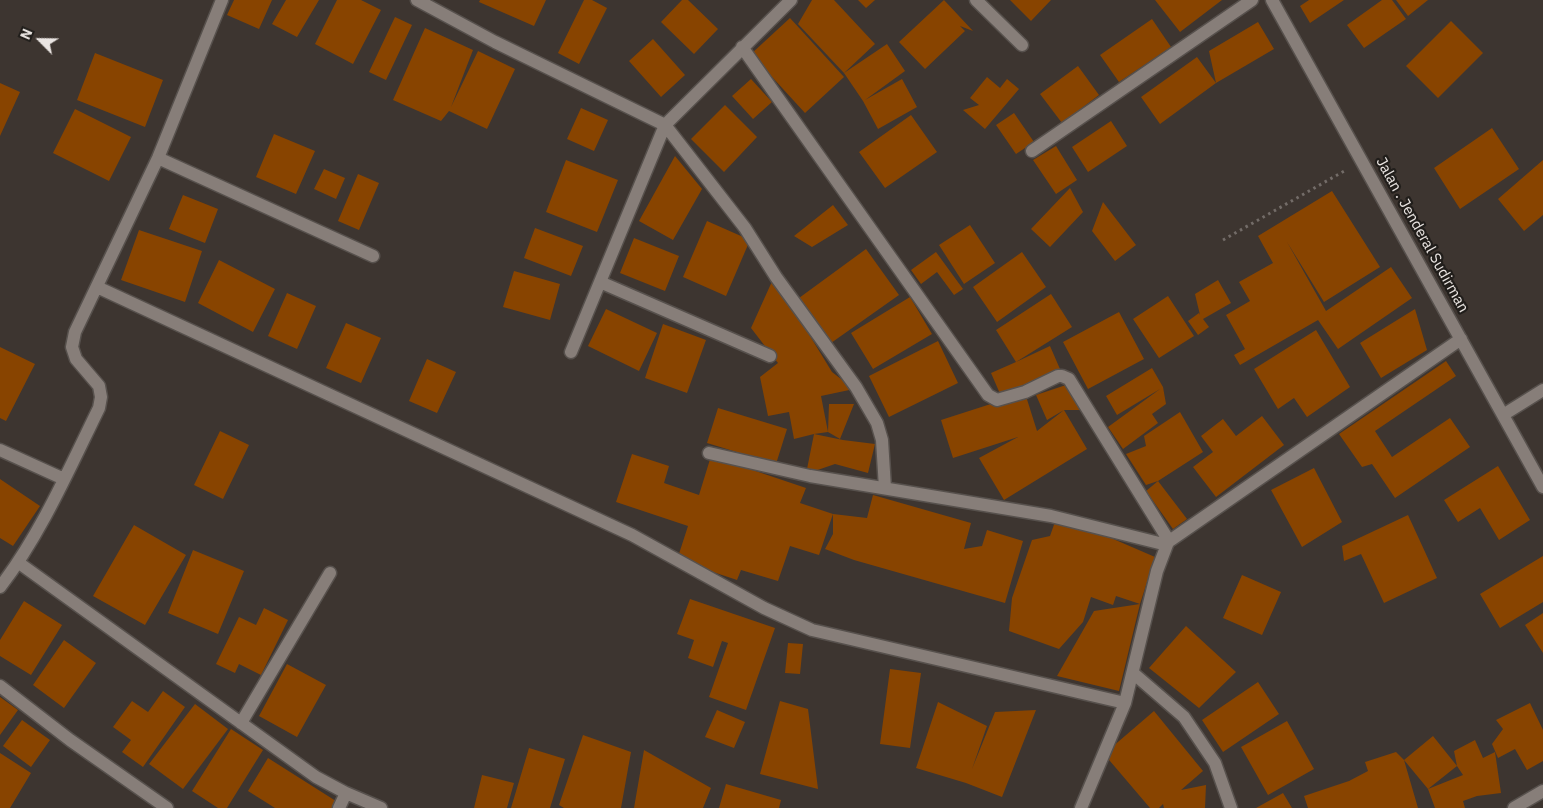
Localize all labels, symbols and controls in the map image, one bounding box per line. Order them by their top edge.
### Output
north arrow [15,15,65,65]
text: N [16,26,36,42]
street label: Jalan . Jenderal Sudirman [1372,154,1472,316]

